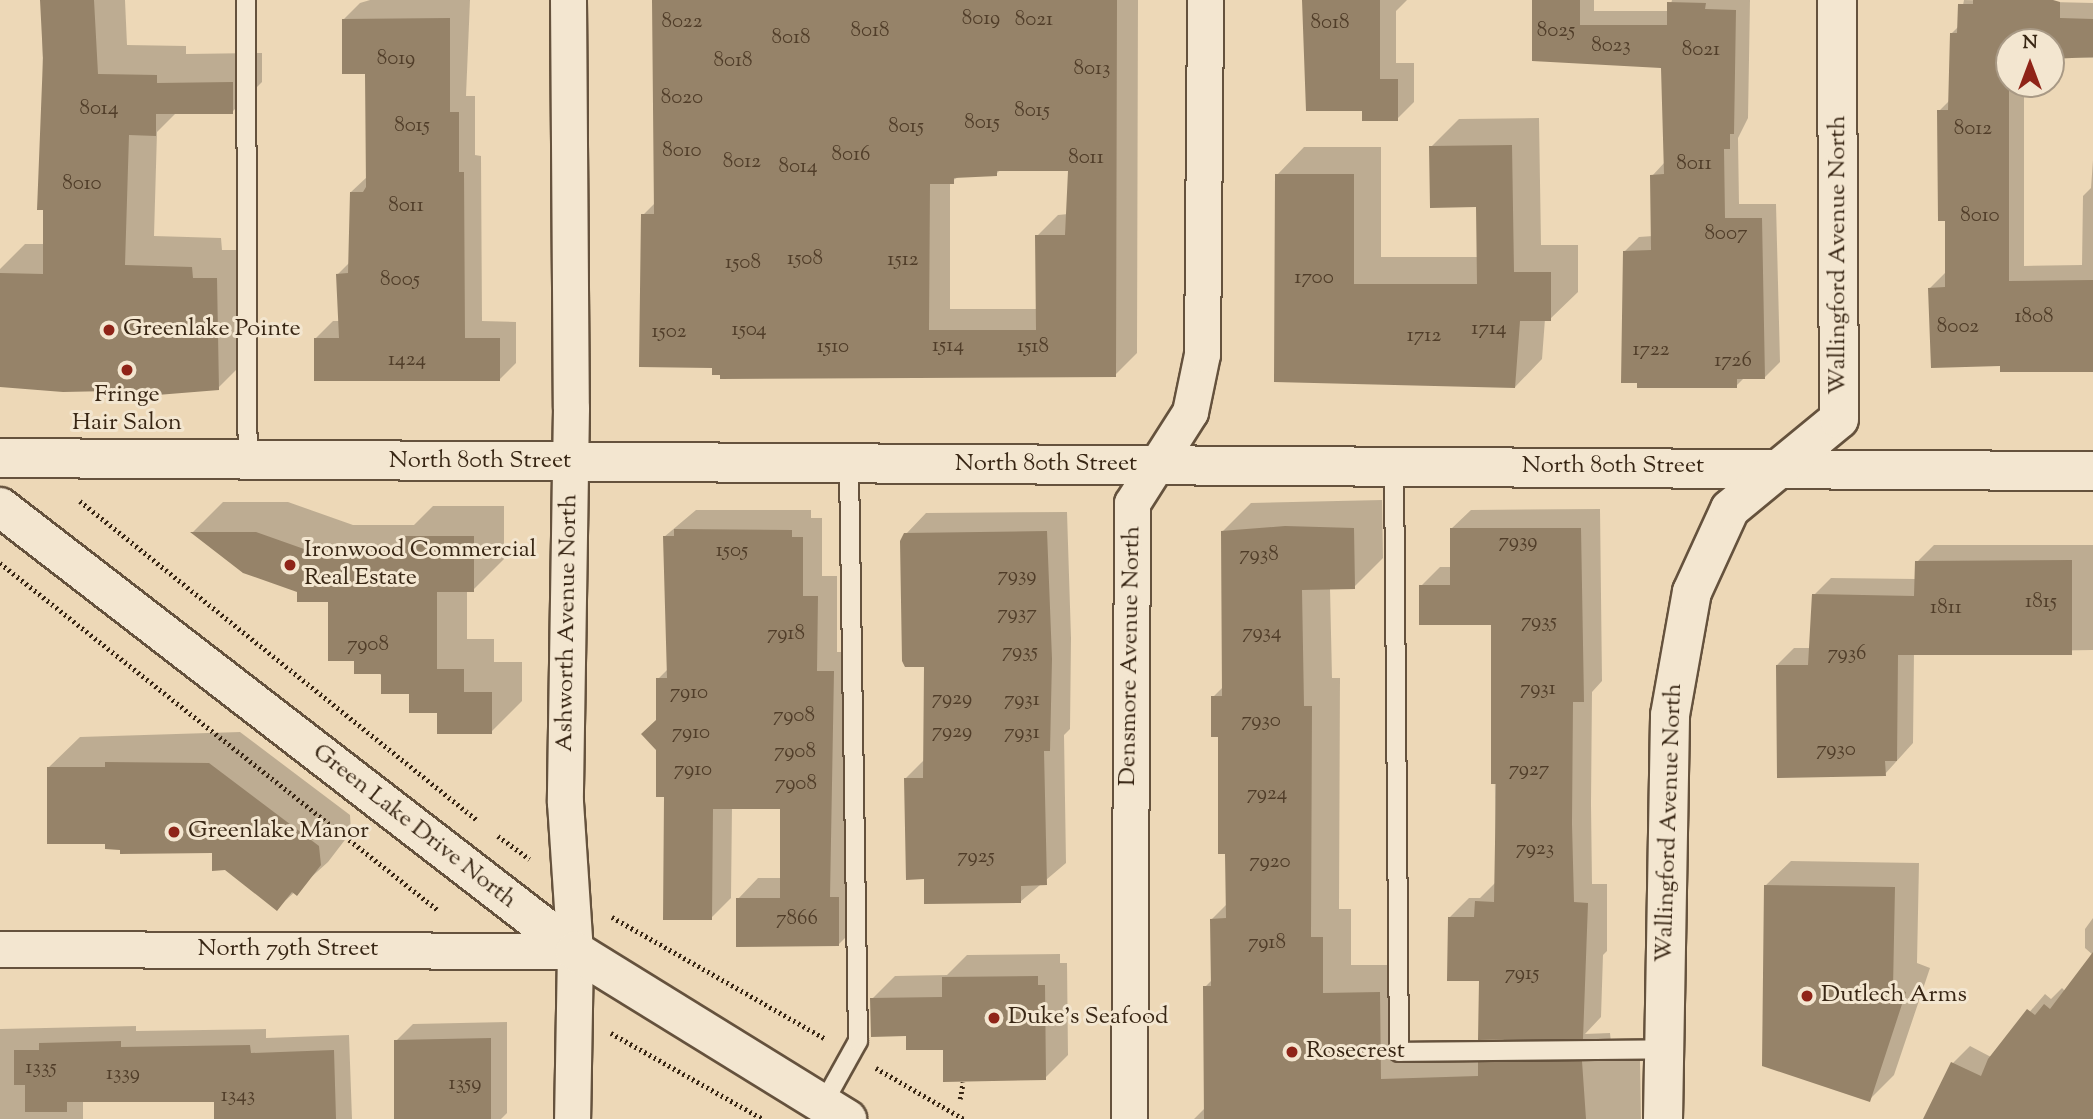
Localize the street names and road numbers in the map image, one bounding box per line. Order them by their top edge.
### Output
street label: Wallingford Avenue North [1825,115,1853,395]
street label: North 80th Street [389,448,571,476]
street label: North 80th Street [955,451,1137,479]
street label: North 80th Street [1522,453,1704,481]
street label: Ashworth Avenue North [551,494,585,752]
street label: Densmore Avenue North [1114,526,1148,786]
street label: Wallingford Avenue North [1651,683,1689,963]
street label: Green Lake Drive North [306,738,522,916]
street label: North 79th Street [198,936,378,964]

